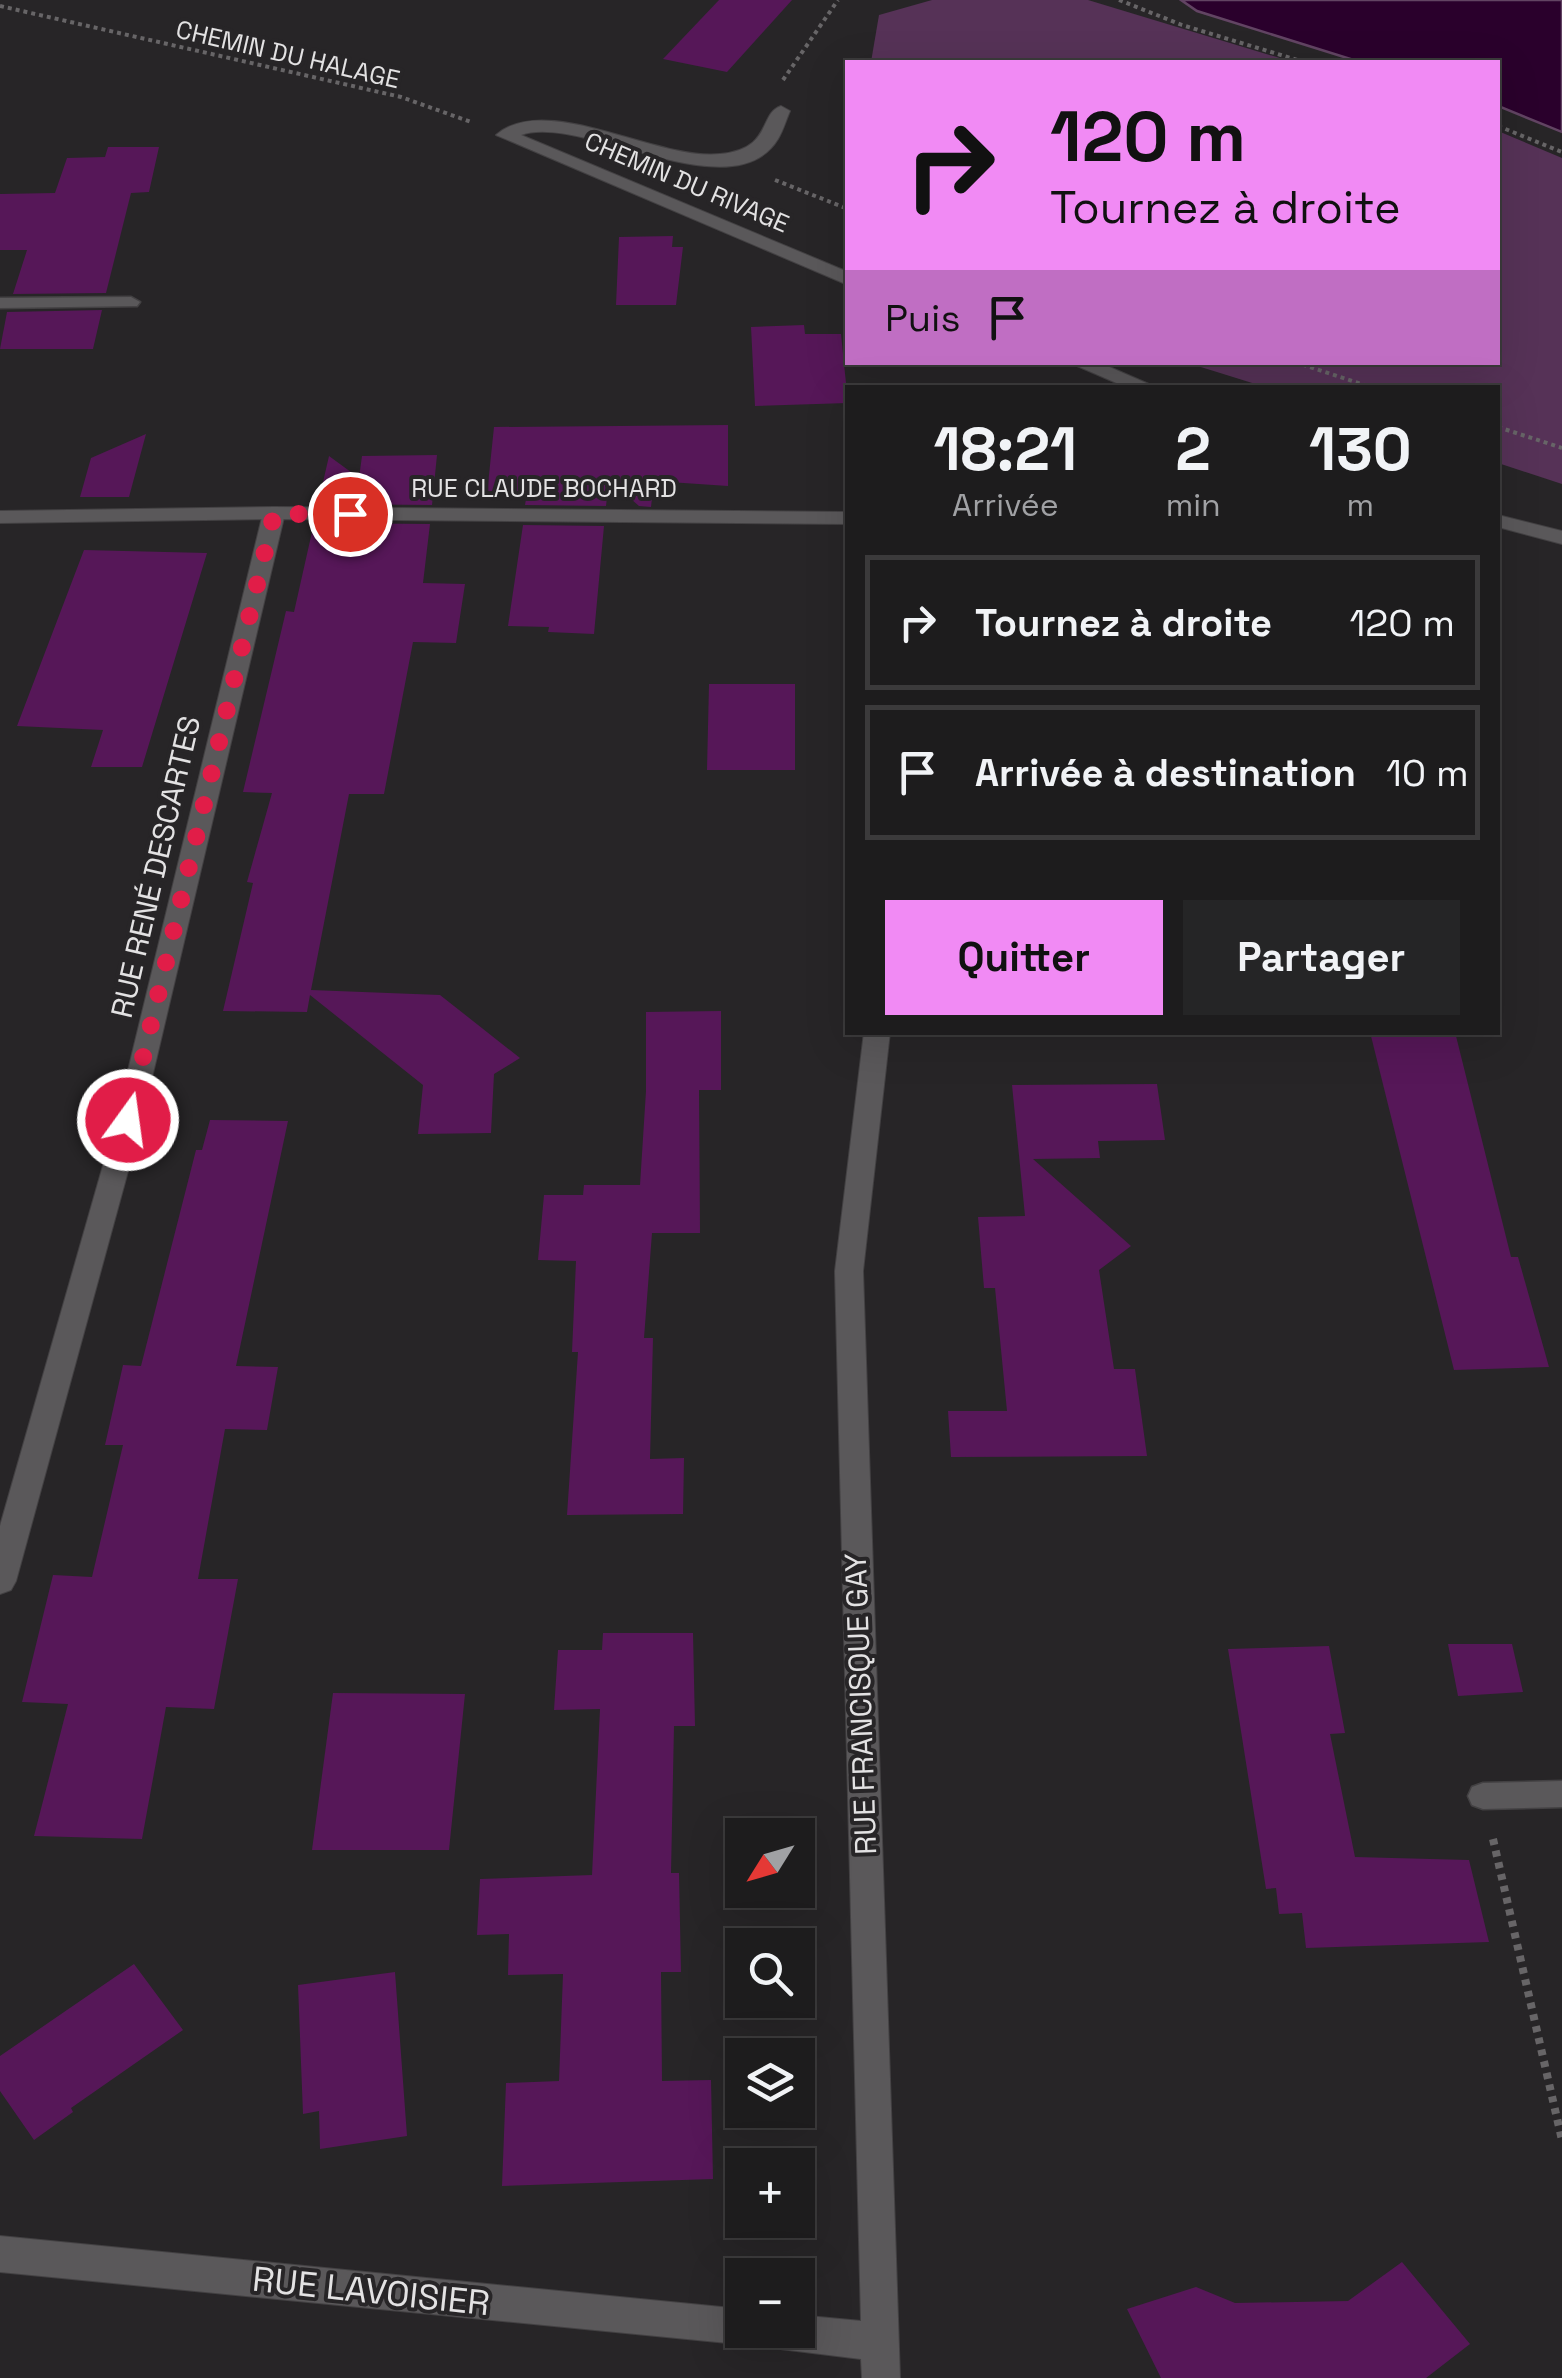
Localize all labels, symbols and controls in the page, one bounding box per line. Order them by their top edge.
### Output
street label: CHEMIN DU HALAGE [173,13,403,95]
text: 120 m [1050,92,1246,181]
icon: right [885,100,1015,230]
street label: CHEMIN DU RIVAGE [580,124,794,240]
text: Tournez à droite [1050,179,1401,236]
icon: arrive [980,290,1035,345]
text: Puis [885,294,960,342]
text: 18:21 [933,411,1077,488]
text: 2 [1175,411,1211,488]
text: 130 [1309,411,1412,488]
pin [308,472,393,557]
street label: RUE CLAUDE BOCHARD [411,472,677,504]
text: Arrivée [952,485,1059,525]
text: min [1166,485,1221,525]
text: m [1347,485,1374,525]
icon: arrive [323,487,378,542]
icon: right [890,595,945,650]
text: Tournez à droite [975,599,1272,647]
text: 120 m [1349,599,1455,647]
street label: RUE RENÉ DESCARTES [102,712,209,1022]
icon: arrive [890,745,945,800]
text: Arrivée à destination [975,749,1356,797]
text: 10 m [1386,749,1469,797]
button: Quitter [885,900,1163,1015]
button: Partager [1183,900,1460,1015]
position arrow [76,1068,180,1172]
street label: RUE FRANCISQUE GAY [836,1553,885,1856]
north arrow [725,1818,815,1908]
map controls [725,1818,815,2348]
button: search [725,1928,815,2018]
button: layers [725,2038,815,2128]
button: + [725,2148,815,2238]
street label: RUE LAVOISIER [250,2257,492,2325]
button: − [725,2258,815,2348]

